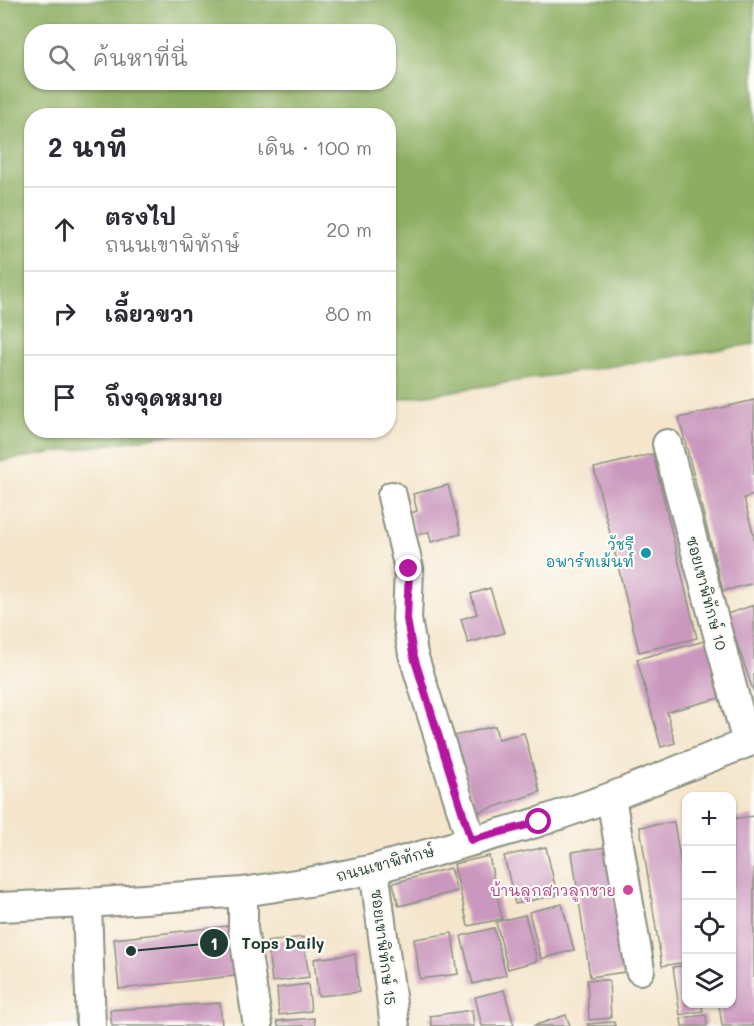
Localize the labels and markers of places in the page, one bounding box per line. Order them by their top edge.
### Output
place label: วัชรี อพาร์ทเม้นท์ [546,534,634,571]
marker: วัชรี อพาร์ทเม้นท์ [639,546,653,560]
place label: บ้านลูกสาวลูกชาย [490,880,616,902]
marker: บ้านลูกสาวลูกชาย [621,883,635,897]
callout: Tops Daily [199,926,336,960]

